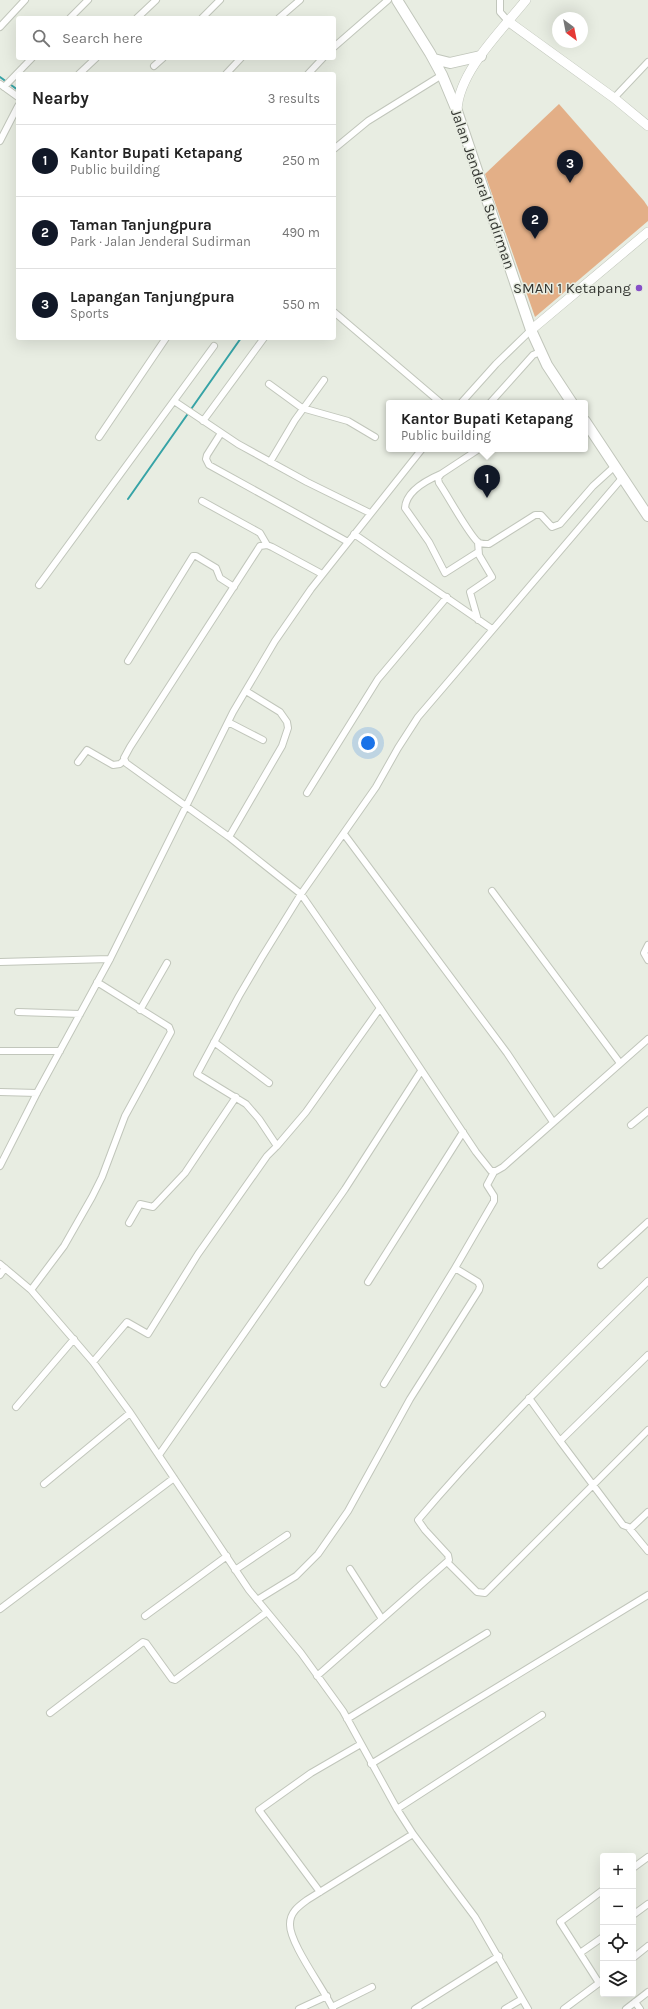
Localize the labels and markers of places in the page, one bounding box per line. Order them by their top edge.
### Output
pin: 3 [557,150,583,183]
pin: 2 [522,206,548,239]
place label: SMAN 1 Ketapang [513,279,632,297]
marker: SMAN 1 Ketapang [634,283,644,293]
pin: 1 [474,465,500,498]

